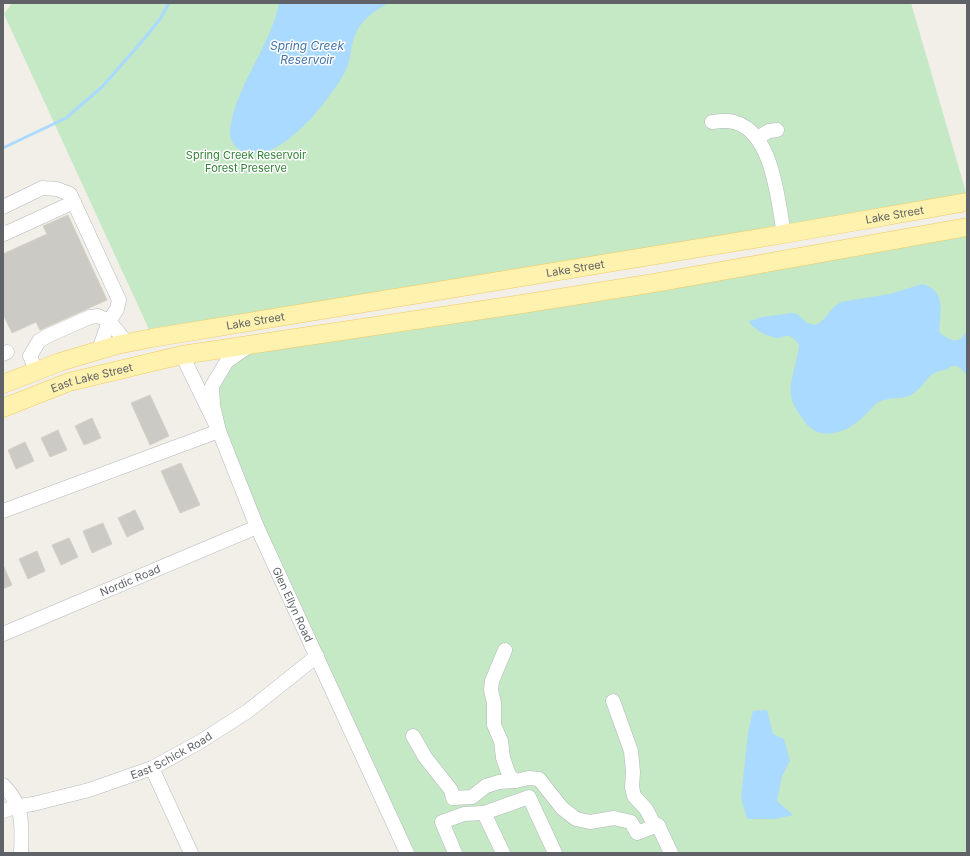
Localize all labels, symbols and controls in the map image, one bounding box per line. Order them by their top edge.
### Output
water label: Spring Creek Reservoir [270,38,344,67]
park label: Spring Creek Reservoir Forest Preserve [186,148,306,175]
street label: Lake Street [864,203,925,227]
street label: Lake Street [545,257,606,280]
street label: Lake Street [225,309,286,333]
street label: East Lake Street [49,360,134,395]
street label: Nordic Road [98,562,162,599]
street label: Glen Ellyn Road [269,565,316,644]
street label: East Schick Road [129,729,215,782]

